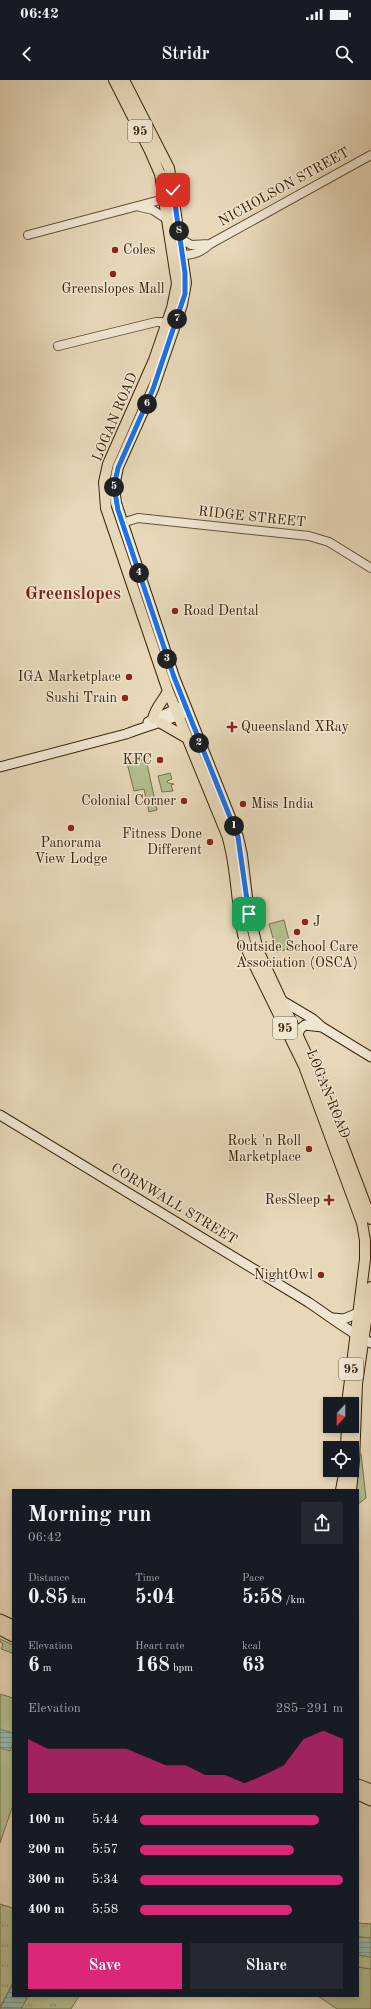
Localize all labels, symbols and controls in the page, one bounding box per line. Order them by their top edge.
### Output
text: 06:42 [20,7,59,22]
icon: back [16,43,38,65]
icon: search [333,43,355,65]
text: Stridr [161,45,210,63]
road number: 95 [128,120,152,142]
street label: NICHOLSON STREET [216,145,352,229]
pin [156,173,190,207]
icon: check [162,179,184,201]
pin: 8 [169,221,189,241]
text: 8 [176,225,182,236]
place label: Coles [123,243,156,257]
marker: Coles [110,245,120,255]
marker: Greenslopes Mall [108,269,118,279]
place label: Greenslopes Mall [62,282,165,296]
pin: 7 [167,309,187,329]
text: 7 [174,313,180,324]
street label: LOGAN ROAD [90,371,140,463]
pin: 6 [137,394,157,414]
text: 6 [144,398,150,409]
pin: 5 [104,477,124,497]
text: 5 [111,481,117,492]
street label: RIDGE STREET [197,504,307,530]
pin: 4 [129,563,149,583]
text: 4 [136,567,142,578]
district label: Greenslopes [25,585,121,603]
place label: Road Dental [183,604,259,618]
marker: Road Dental [170,606,180,616]
pin: 3 [157,649,177,669]
text: 3 [164,653,170,664]
place label: IGA Marketplace [18,670,121,684]
marker: IGA Marketplace [124,672,134,682]
place label: Sushi Train [45,691,117,705]
marker: Sushi Train [120,693,130,703]
place label: Queensland XRay [241,720,349,734]
marker: Queensland XRay [226,721,238,733]
pin: 2 [189,733,209,753]
text: 2 [196,737,202,748]
place label: KFC [123,753,152,767]
marker: KFC [155,755,165,765]
place label: Colonial Corner [81,794,176,808]
marker: Colonial Corner [179,796,189,806]
place label: Miss India [251,797,314,811]
marker: Miss India [238,799,248,809]
pin: 1 [224,816,244,836]
text: 1 [231,820,237,831]
marker: Panorama View Lodge [66,823,76,833]
place label: Fitness Done Different [122,827,202,857]
place label: Panorama View Lodge [35,836,107,866]
marker: Fitness Done Different [205,837,215,847]
pin [232,897,266,931]
icon: arrive [238,903,260,925]
place label: J [313,915,321,929]
marker: J [300,917,310,927]
marker: Outside School Care Association (OSCA) [292,927,302,937]
place label: Outside School Care Association (OSCA) [236,940,358,970]
road number: 95 [273,1017,297,1039]
street label: LOGAN ROAD [304,1047,352,1141]
place label: Rock 'n Roll Marketplace [227,1134,301,1164]
marker: Rock 'n Roll Marketplace [304,1144,314,1154]
street label: CORNWALL STREET [109,1161,239,1247]
place label: ResSleep [265,1193,320,1207]
marker: ResSleep [323,1194,335,1206]
place label: NightOwl [254,1268,313,1282]
marker: NightOwl [316,1270,326,1280]
road number: 95 [339,1358,363,1380]
north arrow [323,1397,359,1433]
map controls [323,1397,359,1477]
button: locate [323,1441,359,1477]
button: share [301,1502,343,1544]
text: Morning run [28,1504,151,1526]
text: 06:42 [28,1531,62,1544]
text: Distance [28,1573,69,1584]
text: Time [135,1573,160,1584]
text: Pace [242,1573,264,1584]
text: 0.85 [28,1588,68,1608]
text: 5:04 [135,1588,175,1608]
text: 5:58 [242,1588,282,1608]
text: km [68,1595,86,1606]
text: /km [282,1595,305,1606]
text: Elevation [28,1641,73,1652]
text: Heart rate [135,1641,184,1652]
text: kcal [242,1641,261,1652]
text: 6 [28,1656,40,1676]
text: 168 [135,1656,170,1676]
text: 63 [242,1656,265,1676]
text: m [40,1663,51,1674]
text: bpm [170,1663,193,1674]
text: Elevation [28,1702,81,1715]
text: 285–291 m [276,1702,343,1715]
text: 100 m [28,1813,65,1826]
text: 5:44 [92,1813,118,1826]
text: 200 m [28,1843,65,1856]
text: 5:57 [92,1843,118,1856]
text: 300 m [28,1873,65,1886]
text: 5:34 [92,1873,118,1886]
text: 400 m [28,1903,65,1916]
text: 5:58 [92,1903,118,1916]
button: Save [28,1943,182,1989]
button: Share [190,1943,343,1989]

